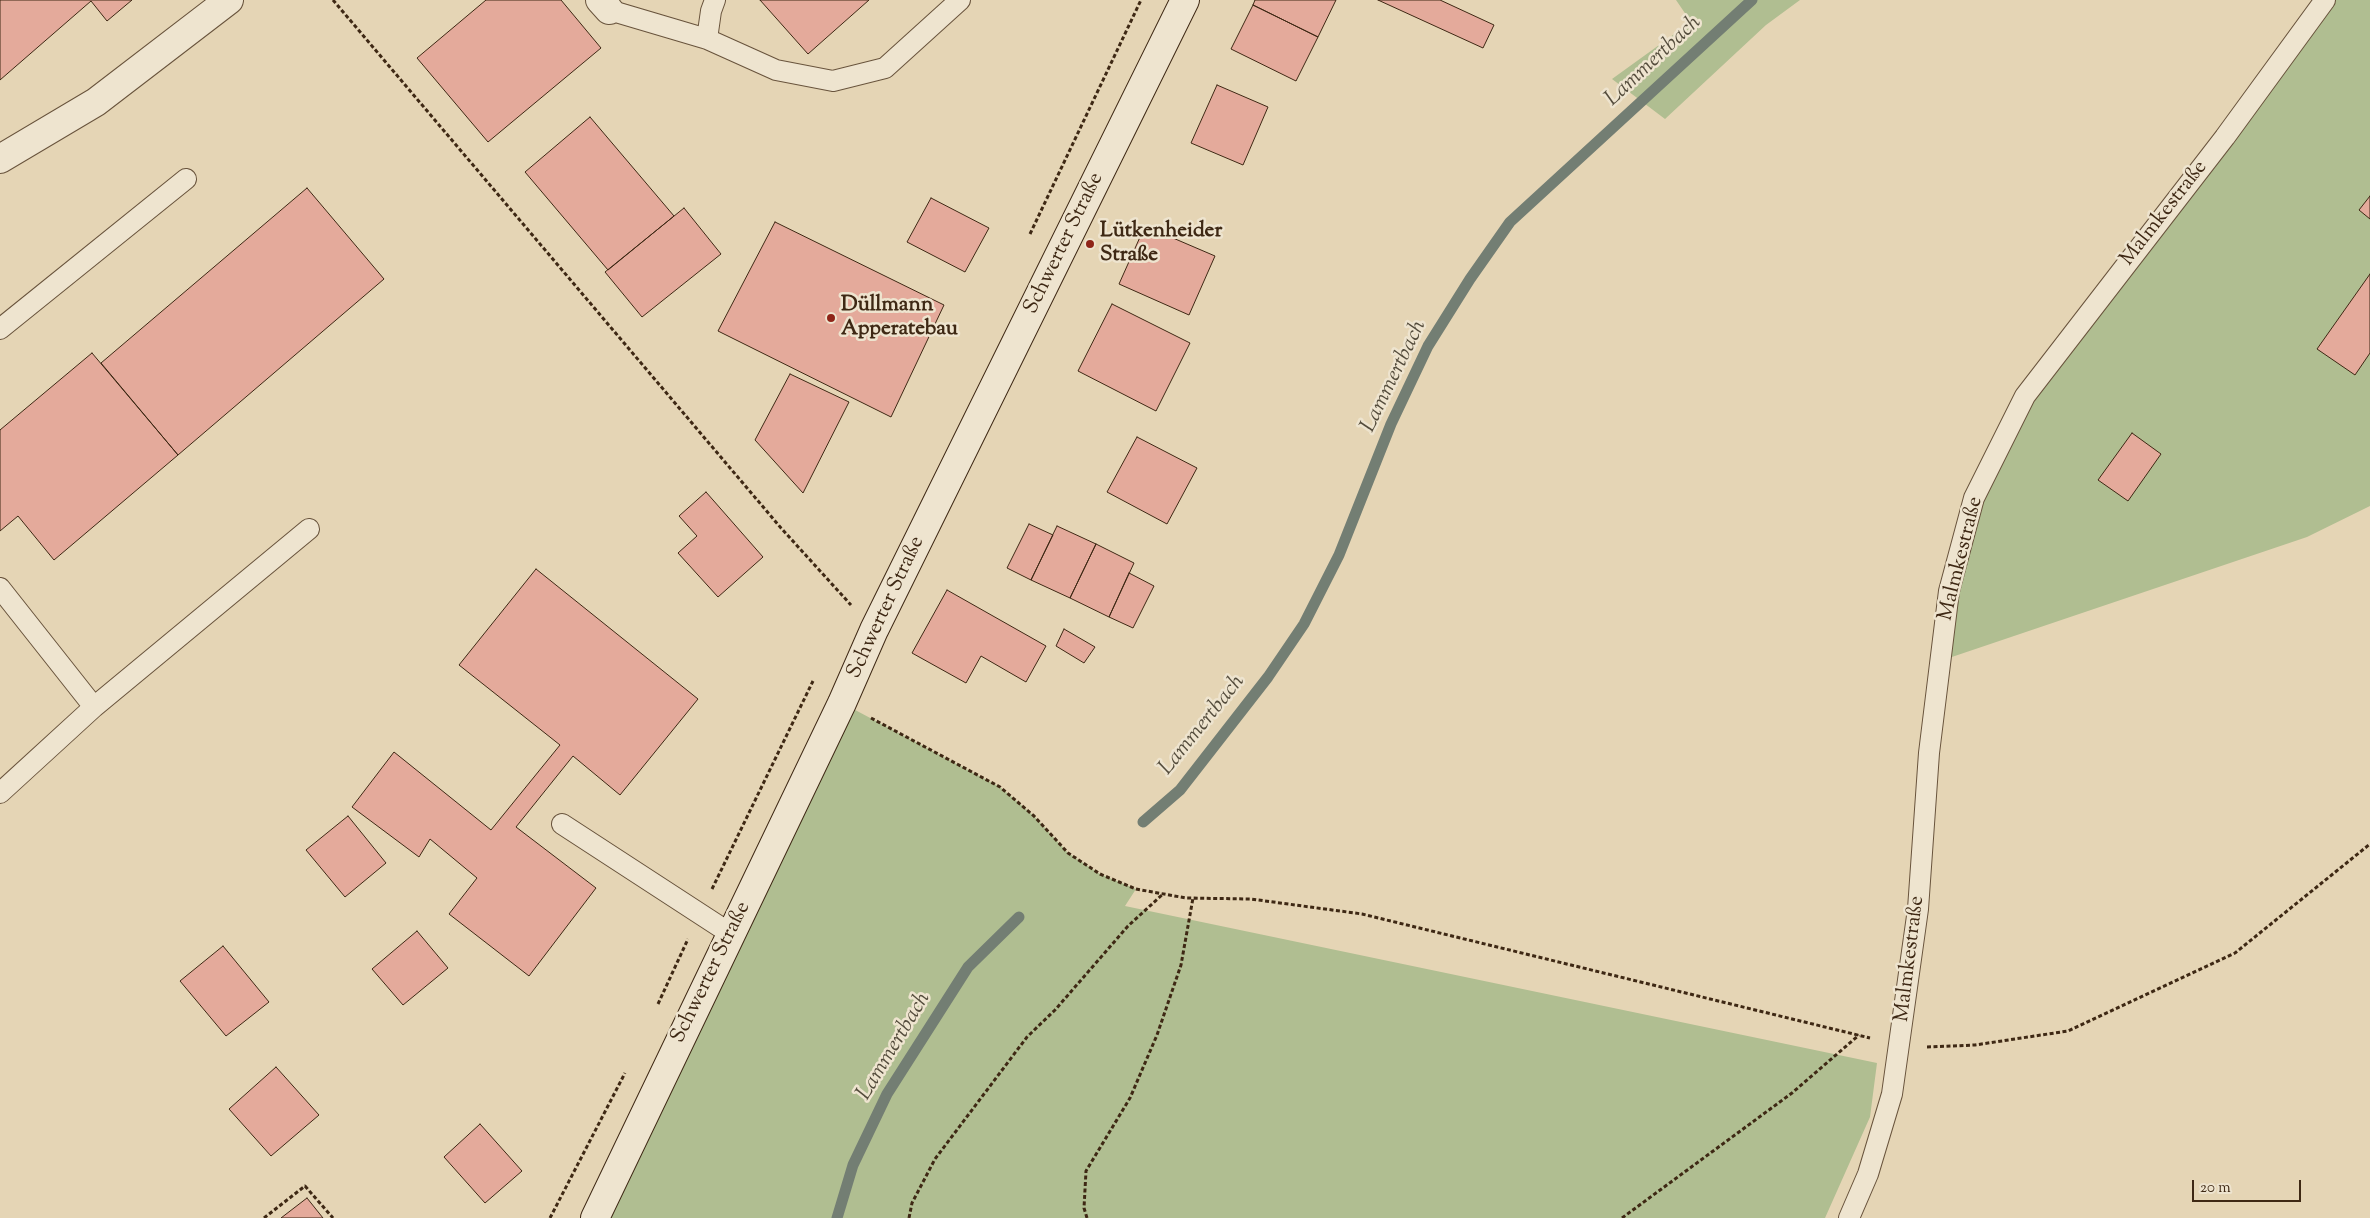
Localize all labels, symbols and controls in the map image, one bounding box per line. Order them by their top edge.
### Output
water label: Lammertbach [1601,11,1707,113]
street label: Malmkestraße [2116,156,2214,272]
street label: Schwerter Straße [1020,169,1110,319]
place label: Lütkenheider Straße [1100,219,1222,269]
marker: Lütkenheider Straße [1084,238,1096,250]
place label: Düllmann Apperatebau [841,293,958,343]
marker: Düllmann Apperatebau [825,312,837,324]
water label: Lammertbach [1356,317,1434,437]
street label: Malmkestraße [1934,494,1990,624]
street label: Schwerter Straße [843,533,931,683]
water label: Lammertbach [1154,670,1252,782]
street label: Malmkestraße [1891,894,1931,1024]
street label: Schwerter Straße [667,898,757,1048]
water label: Lammertbach [852,988,938,1106]
scale bar [2195,1170,2304,1202]
text: 20 m [2200,1178,2231,1199]

